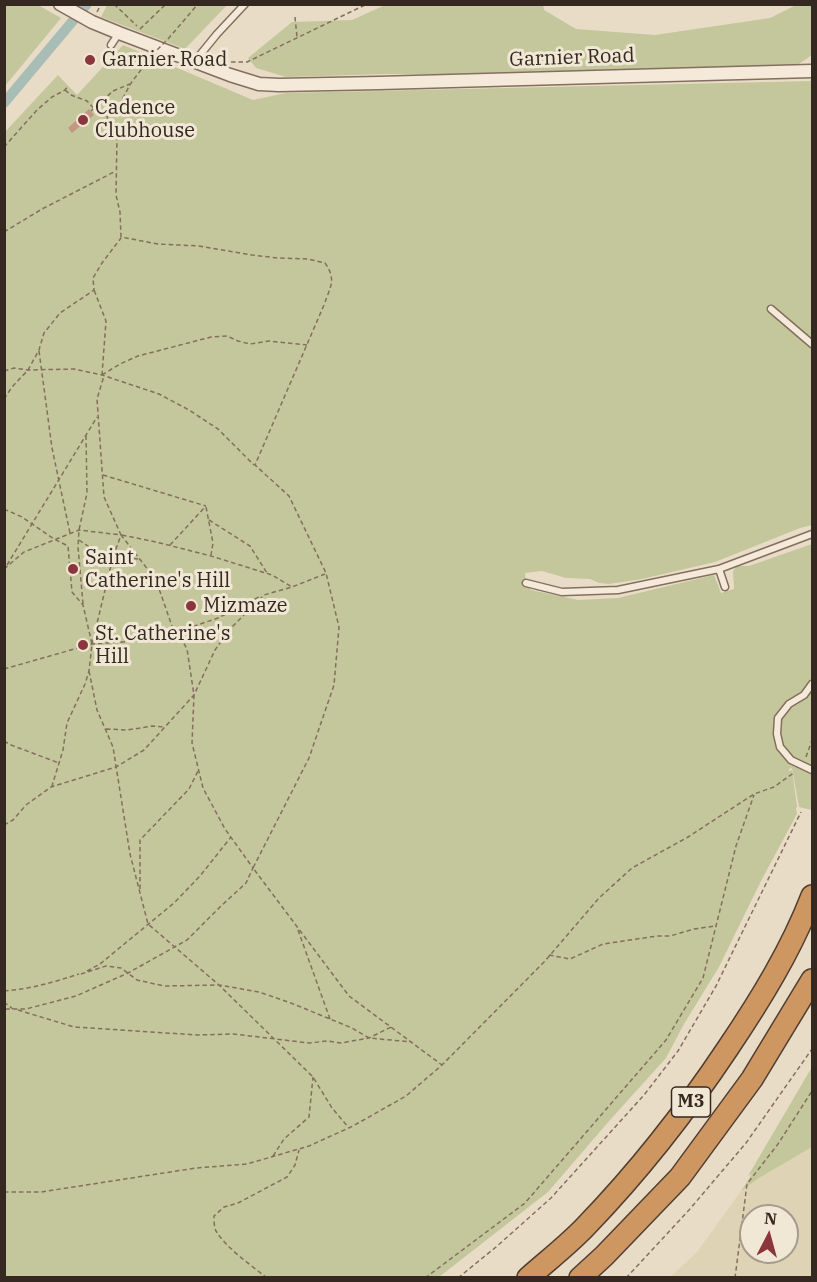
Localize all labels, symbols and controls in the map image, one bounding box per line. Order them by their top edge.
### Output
street label: Garnier Road [509,44,635,72]
place label: Garnier Road [102,48,227,72]
marker: Garnier Road [83,53,97,67]
place label: Cadence Clubhouse [95,96,195,143]
marker: Cadence Clubhouse [76,113,90,127]
place label: Saint Catherine's Hill [85,546,230,593]
marker: Saint Catherine's Hill [66,562,80,576]
place label: Mizmaze [203,594,288,618]
marker: Mizmaze [184,599,198,613]
place label: St. Catherine's Hill [95,622,231,669]
marker: St. Catherine's Hill [76,638,90,652]
road number: M3 [672,1087,710,1117]
north arrow [739,1204,799,1264]
text: N [763,1207,778,1229]

